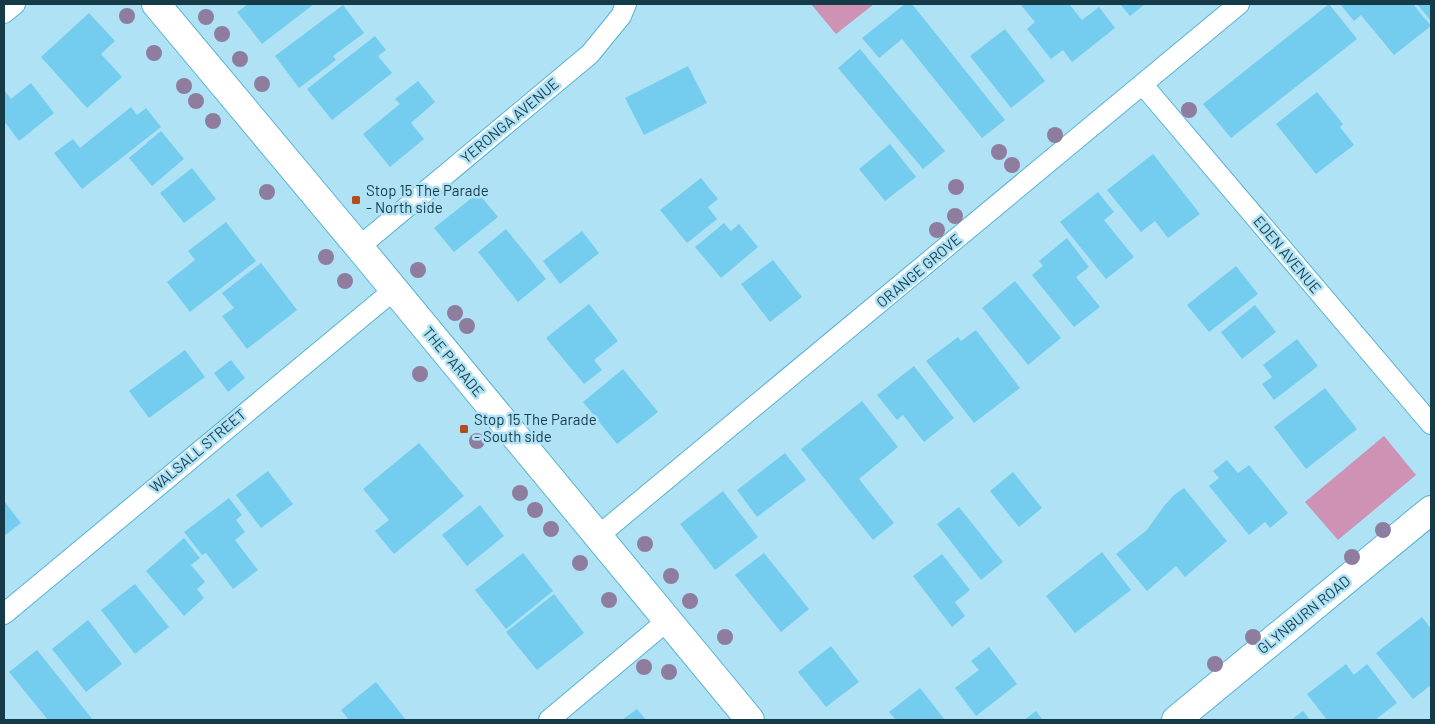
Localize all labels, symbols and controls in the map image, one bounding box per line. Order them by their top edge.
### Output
street label: YERONGA AVENUE [457,74,562,166]
place label: Stop 15 The Parade - North side [366,181,489,216]
marker: Stop 15 The Parade - North side [350,194,362,206]
street label: EDEN AVENUE [1250,212,1325,297]
street label: ORANGE GROVE [872,230,964,311]
street label: THE PARADE [419,323,488,400]
street label: WALSALL STREET [146,405,249,496]
place label: Stop 15 The Parade - South side [474,410,597,445]
marker: Stop 15 The Parade - South side [458,423,470,435]
street label: GLYNBURN ROAD [1253,571,1353,657]

